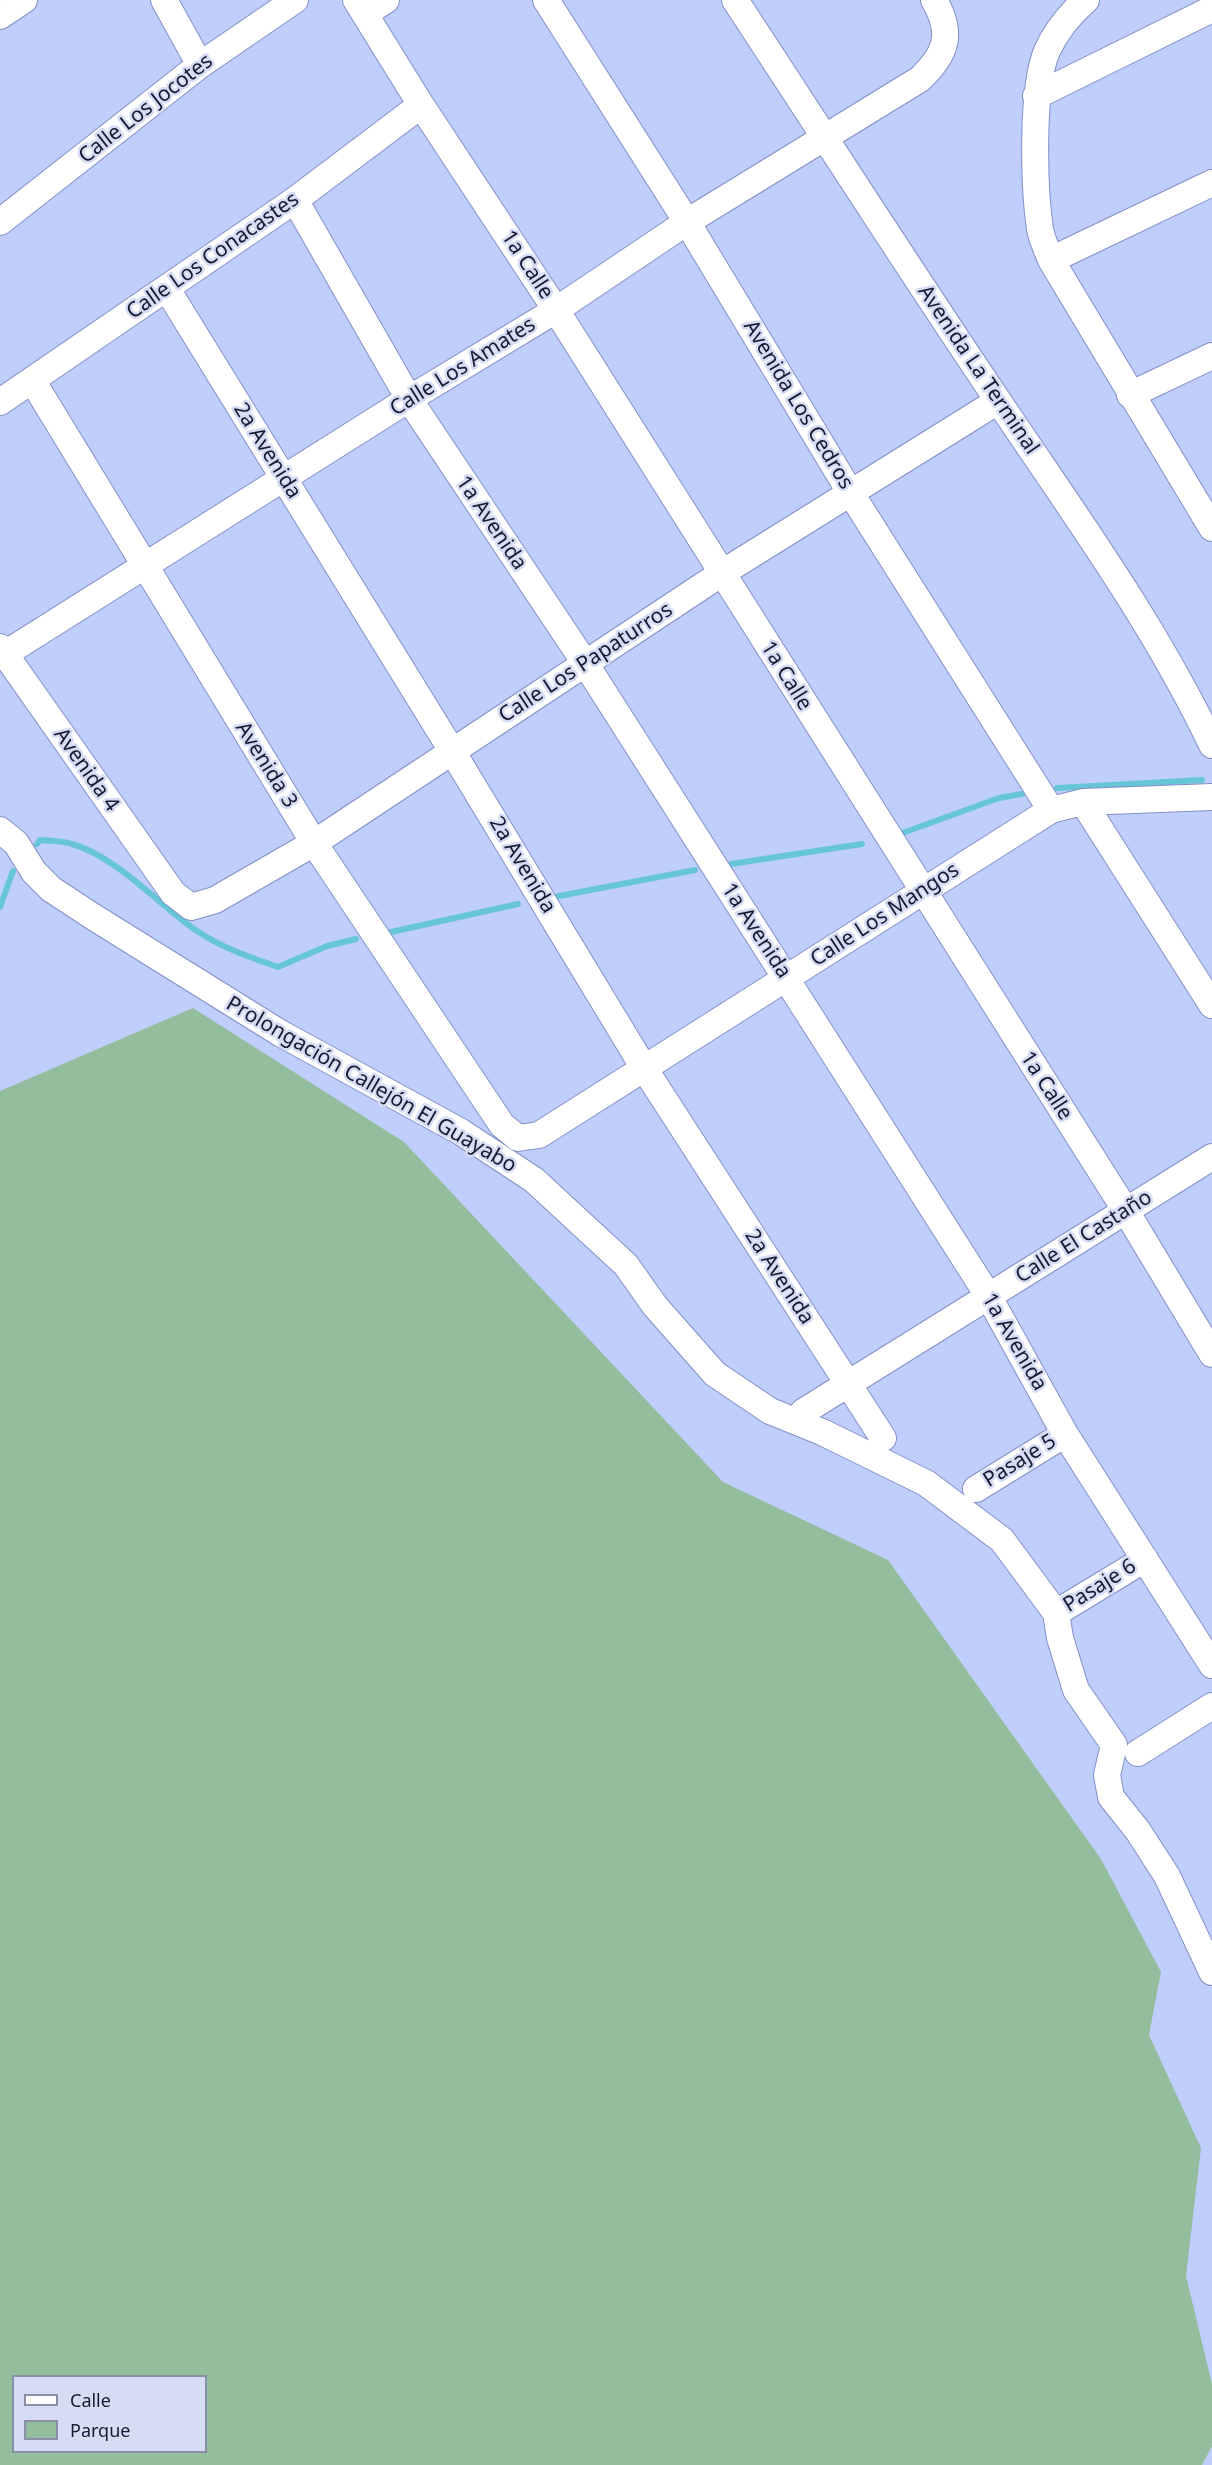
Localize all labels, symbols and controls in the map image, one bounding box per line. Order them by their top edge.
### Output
street label: Calle Los Jocotes [74,49,218,169]
street label: Calle Los Conacastes [122,187,304,325]
street label: 1a Calle [495,226,559,304]
street label: Avenida La Terminal [912,281,1044,459]
street label: Calle Los Amates [386,312,540,422]
street label: Avenida Los Cedros [738,316,858,494]
street label: 2a Avenida [228,398,306,504]
street label: 1a Avenida [450,471,532,575]
street label: Calle Los Papaturros [494,597,678,729]
street label: 1a Calle [755,637,817,715]
street label: Avenida 3 [230,717,302,813]
street label: Avenida 4 [48,723,124,817]
street label: 2a Avenida [483,812,561,918]
street label: Calle Los Mangos [806,858,964,972]
street label: 1a Avenida [716,879,796,983]
street label: Prolongación Callejón El Guayabo [221,991,521,1179]
street label: 1a Calle [1014,1047,1078,1125]
street label: Calle El Castaño [1011,1185,1157,1289]
street label: 2a Avenida [739,1225,819,1329]
street label: 1a Avenida [976,1289,1052,1395]
street label: Pasaje 5 [979,1429,1061,1493]
street label: Pasaje 6 [1059,1554,1141,1618]
legend [12,2375,207,2453]
text: Calle [70,2388,111,2412]
text: Parque [70,2418,130,2442]

